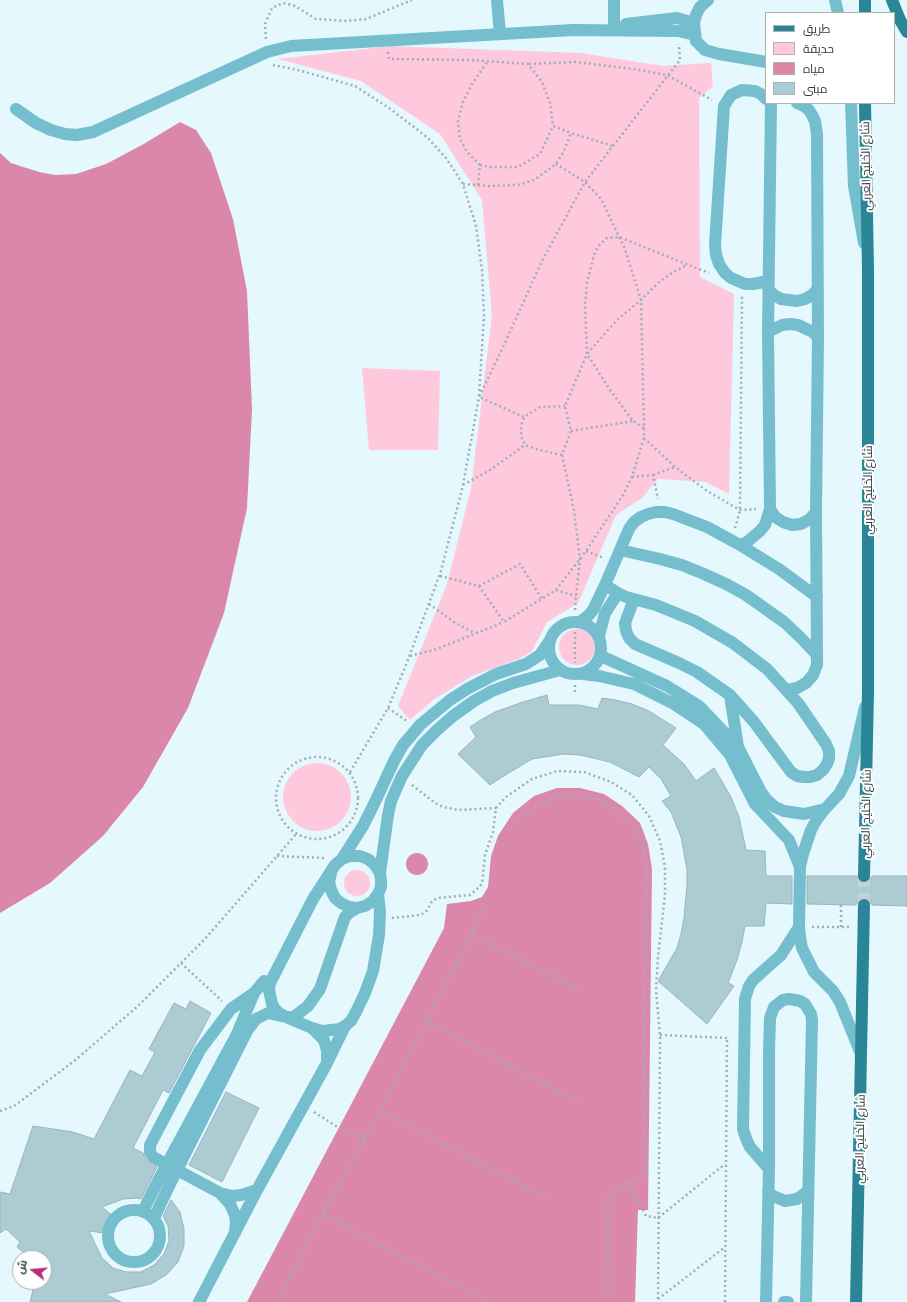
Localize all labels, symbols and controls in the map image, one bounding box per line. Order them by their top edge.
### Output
legend [765,12,895,104]
text: طريق [803,21,830,36]
text: حديقة [803,41,834,56]
text: مياه [803,61,825,76]
text: مبنى [803,81,828,96]
street label: شارع الخليج العربي [858,121,874,211]
street label: شارع الخليج العربي [861,445,875,535]
street label: شارع الخليج العربي [858,769,874,859]
street label: شارع الخليج العربي [852,1094,868,1184]
north arrow [12,1250,52,1290]
text: ش [13,1258,29,1275]

